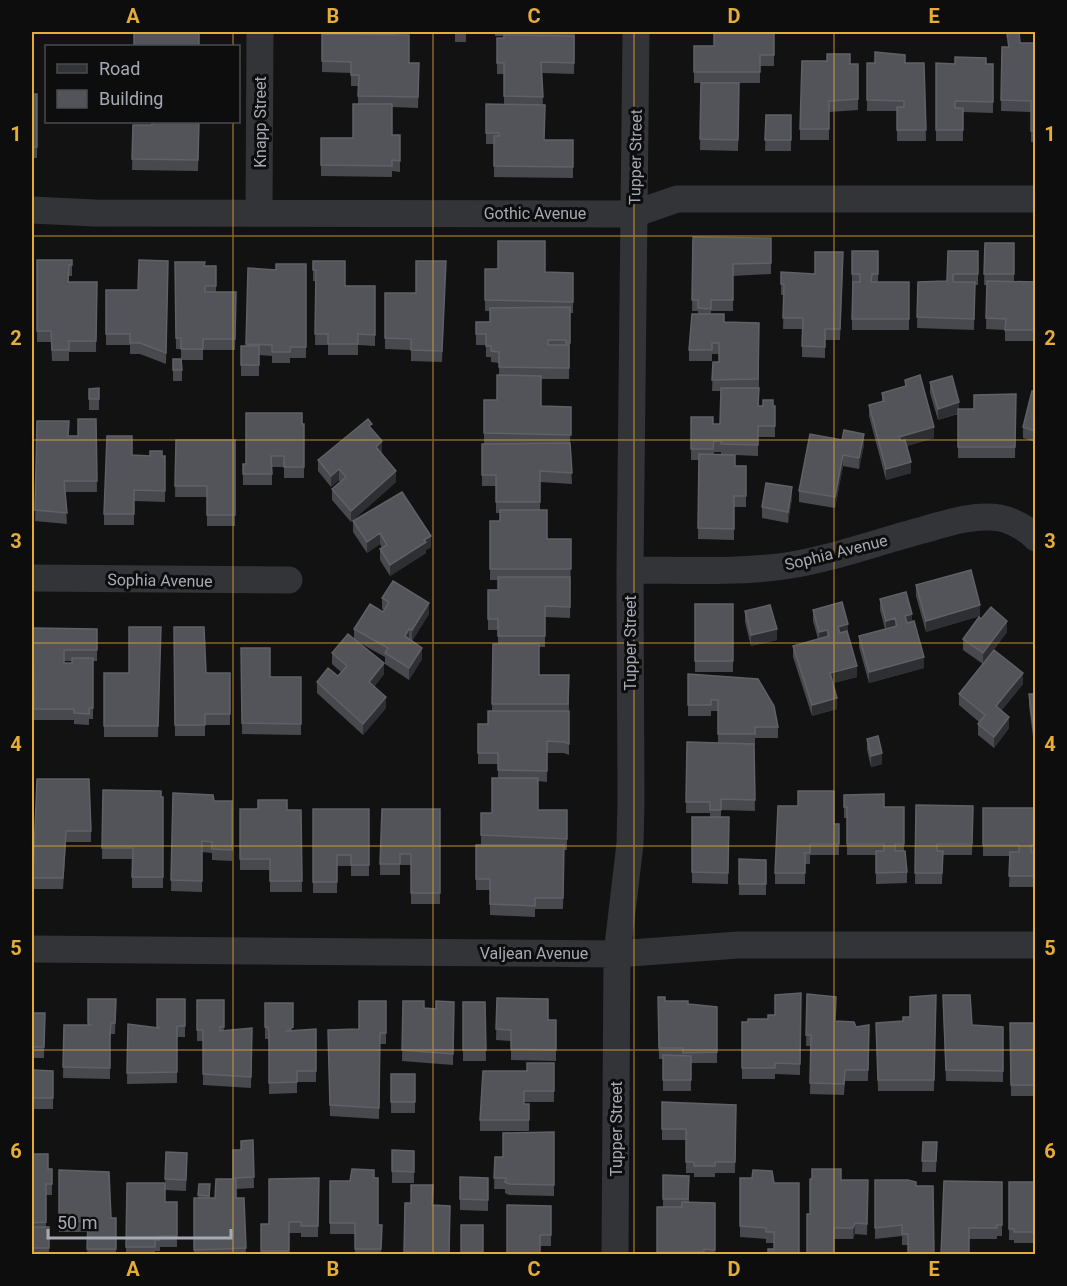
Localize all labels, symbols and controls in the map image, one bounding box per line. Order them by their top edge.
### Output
text: A [126,4,140,28]
text: B [327,4,339,28]
text: C [527,4,541,28]
text: D [728,4,741,28]
text: E [928,4,940,28]
legend [45,45,240,123]
text: Road [99,58,140,79]
street label: Knapp Street [251,76,270,168]
text: Building [99,88,163,109]
street label: Tupper Street [625,109,646,205]
text: 1 [10,122,22,146]
text: 1 [1044,122,1056,146]
street label: Gothic Avenue [484,204,586,223]
text: 2 [10,326,22,350]
text: 2 [1044,326,1056,350]
text: 3 [10,529,22,553]
text: 3 [1044,529,1056,553]
street label: Sophia Avenue [783,531,890,574]
street label: Sophia Avenue [107,570,213,591]
street label: Tupper Street [621,595,640,691]
text: 4 [10,732,22,756]
text: 4 [1044,732,1056,756]
text: 5 [10,936,22,960]
text: 5 [1044,936,1056,960]
street label: Valjean Avenue [480,944,588,963]
street label: Tupper Street [607,1081,626,1177]
text: 6 [10,1139,22,1163]
text: 6 [1044,1139,1056,1163]
scale bar [48,1202,231,1240]
text: 50 m [57,1212,97,1233]
text: A [126,1257,140,1281]
text: B [327,1257,339,1281]
text: C [527,1257,541,1281]
text: D [728,1257,741,1281]
text: E [928,1257,940,1281]

